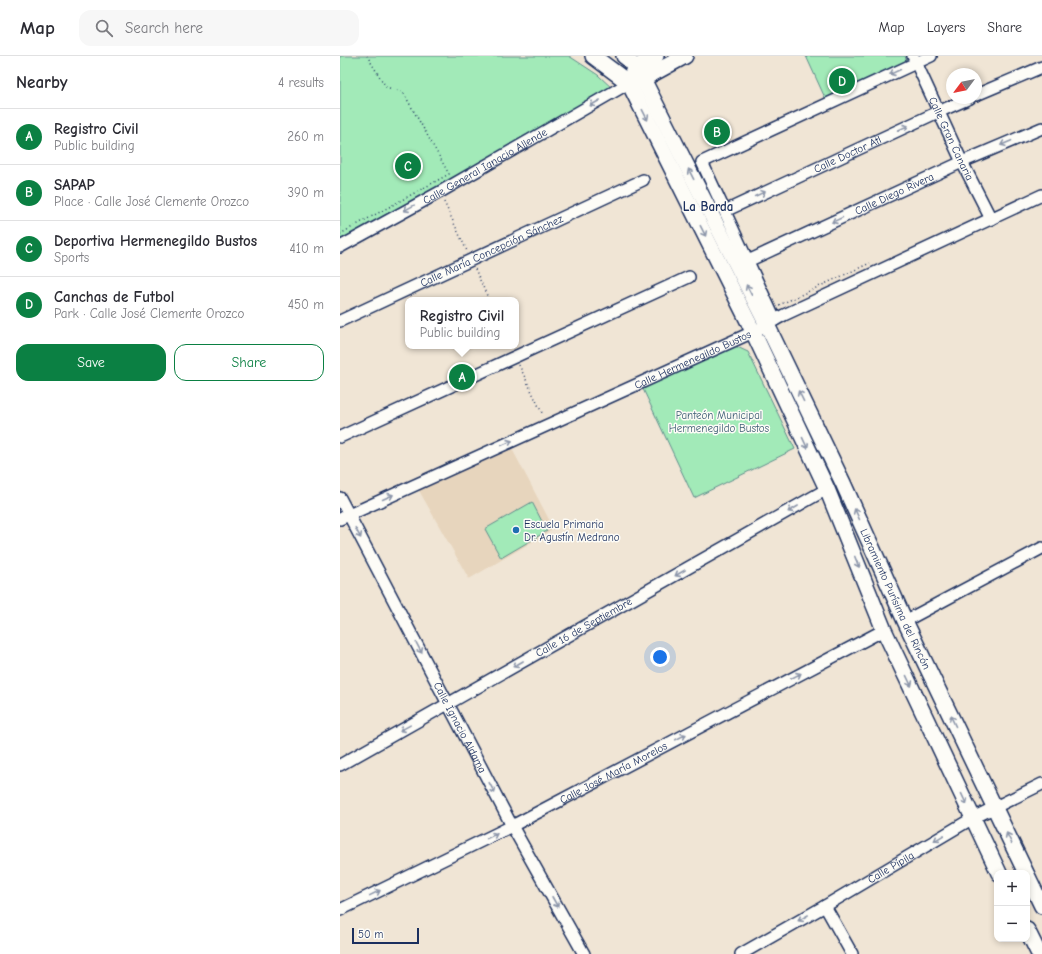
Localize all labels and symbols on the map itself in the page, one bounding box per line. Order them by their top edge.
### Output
pin: D [829,66,855,96]
north arrow [946,68,982,104]
one-way arrow [889,69,901,76]
street label: Calle Gran Canaria [926,95,977,182]
one-way arrow [589,99,601,107]
one-way arrow [642,109,649,121]
pin: B [704,117,730,147]
one-way arrow [897,124,909,131]
street label: Calle General Ignacio Allende [421,125,550,207]
street label: Calle Doctor Atl [811,133,883,175]
one-way arrow [1001,140,1013,147]
pin: C [395,151,421,181]
one-way arrow [686,168,694,180]
street label: Calle Diego Rivera [853,170,936,217]
one-way arrow [754,190,766,197]
district label: La Barda [683,199,733,214]
one-way arrow [403,205,415,213]
street label: Calle María Concepción Sánchez [418,212,565,289]
one-way arrow [831,217,843,224]
one-way arrow [700,225,708,237]
one-way arrow [745,284,752,296]
street label: Calle Hermenegildo Bustos [632,327,753,391]
pin: A [449,362,475,392]
one-way arrow [797,391,804,403]
park label: Panteón Municipal Hermenegildo Bustos [669,409,770,435]
one-way arrow [802,437,809,449]
one-way arrow [500,439,512,446]
one-way arrow [382,492,394,500]
one-way arrow [787,505,799,513]
one-way arrow [853,508,860,520]
place label: Escuela Primaria Dr. Agustín Medrano [524,518,620,544]
marker: Escuela Primaria Dr. Agustín Medrano [511,525,521,535]
one-way arrow [355,526,363,538]
street label: Libramiento Purísima del Rincón [858,526,934,671]
one-way arrow [853,556,861,568]
one-way arrow [674,569,686,577]
street label: Calle 16 de Septiembre [533,594,635,659]
one-way arrow [415,642,423,654]
your location [650,647,670,667]
one-way arrow [512,661,524,669]
one-way arrow [790,672,802,679]
one-way arrow [906,675,913,687]
street label: Calle Ignacio Aldama [431,680,489,775]
one-way arrow [949,715,956,727]
one-way arrow [399,725,411,733]
one-way arrow [675,732,687,740]
street label: Calle José María Morelos [557,739,670,806]
one-way arrow [489,781,497,793]
one-way arrow [961,793,968,805]
one-way arrow [485,832,497,839]
one-way arrow [1005,832,1012,844]
one-way arrow [933,834,945,842]
street label: Calle Pípila [865,848,916,886]
one-way arrow [369,889,381,896]
one-way arrow [551,896,559,908]
one-way arrow [797,915,809,923]
scale bar [352,926,419,945]

